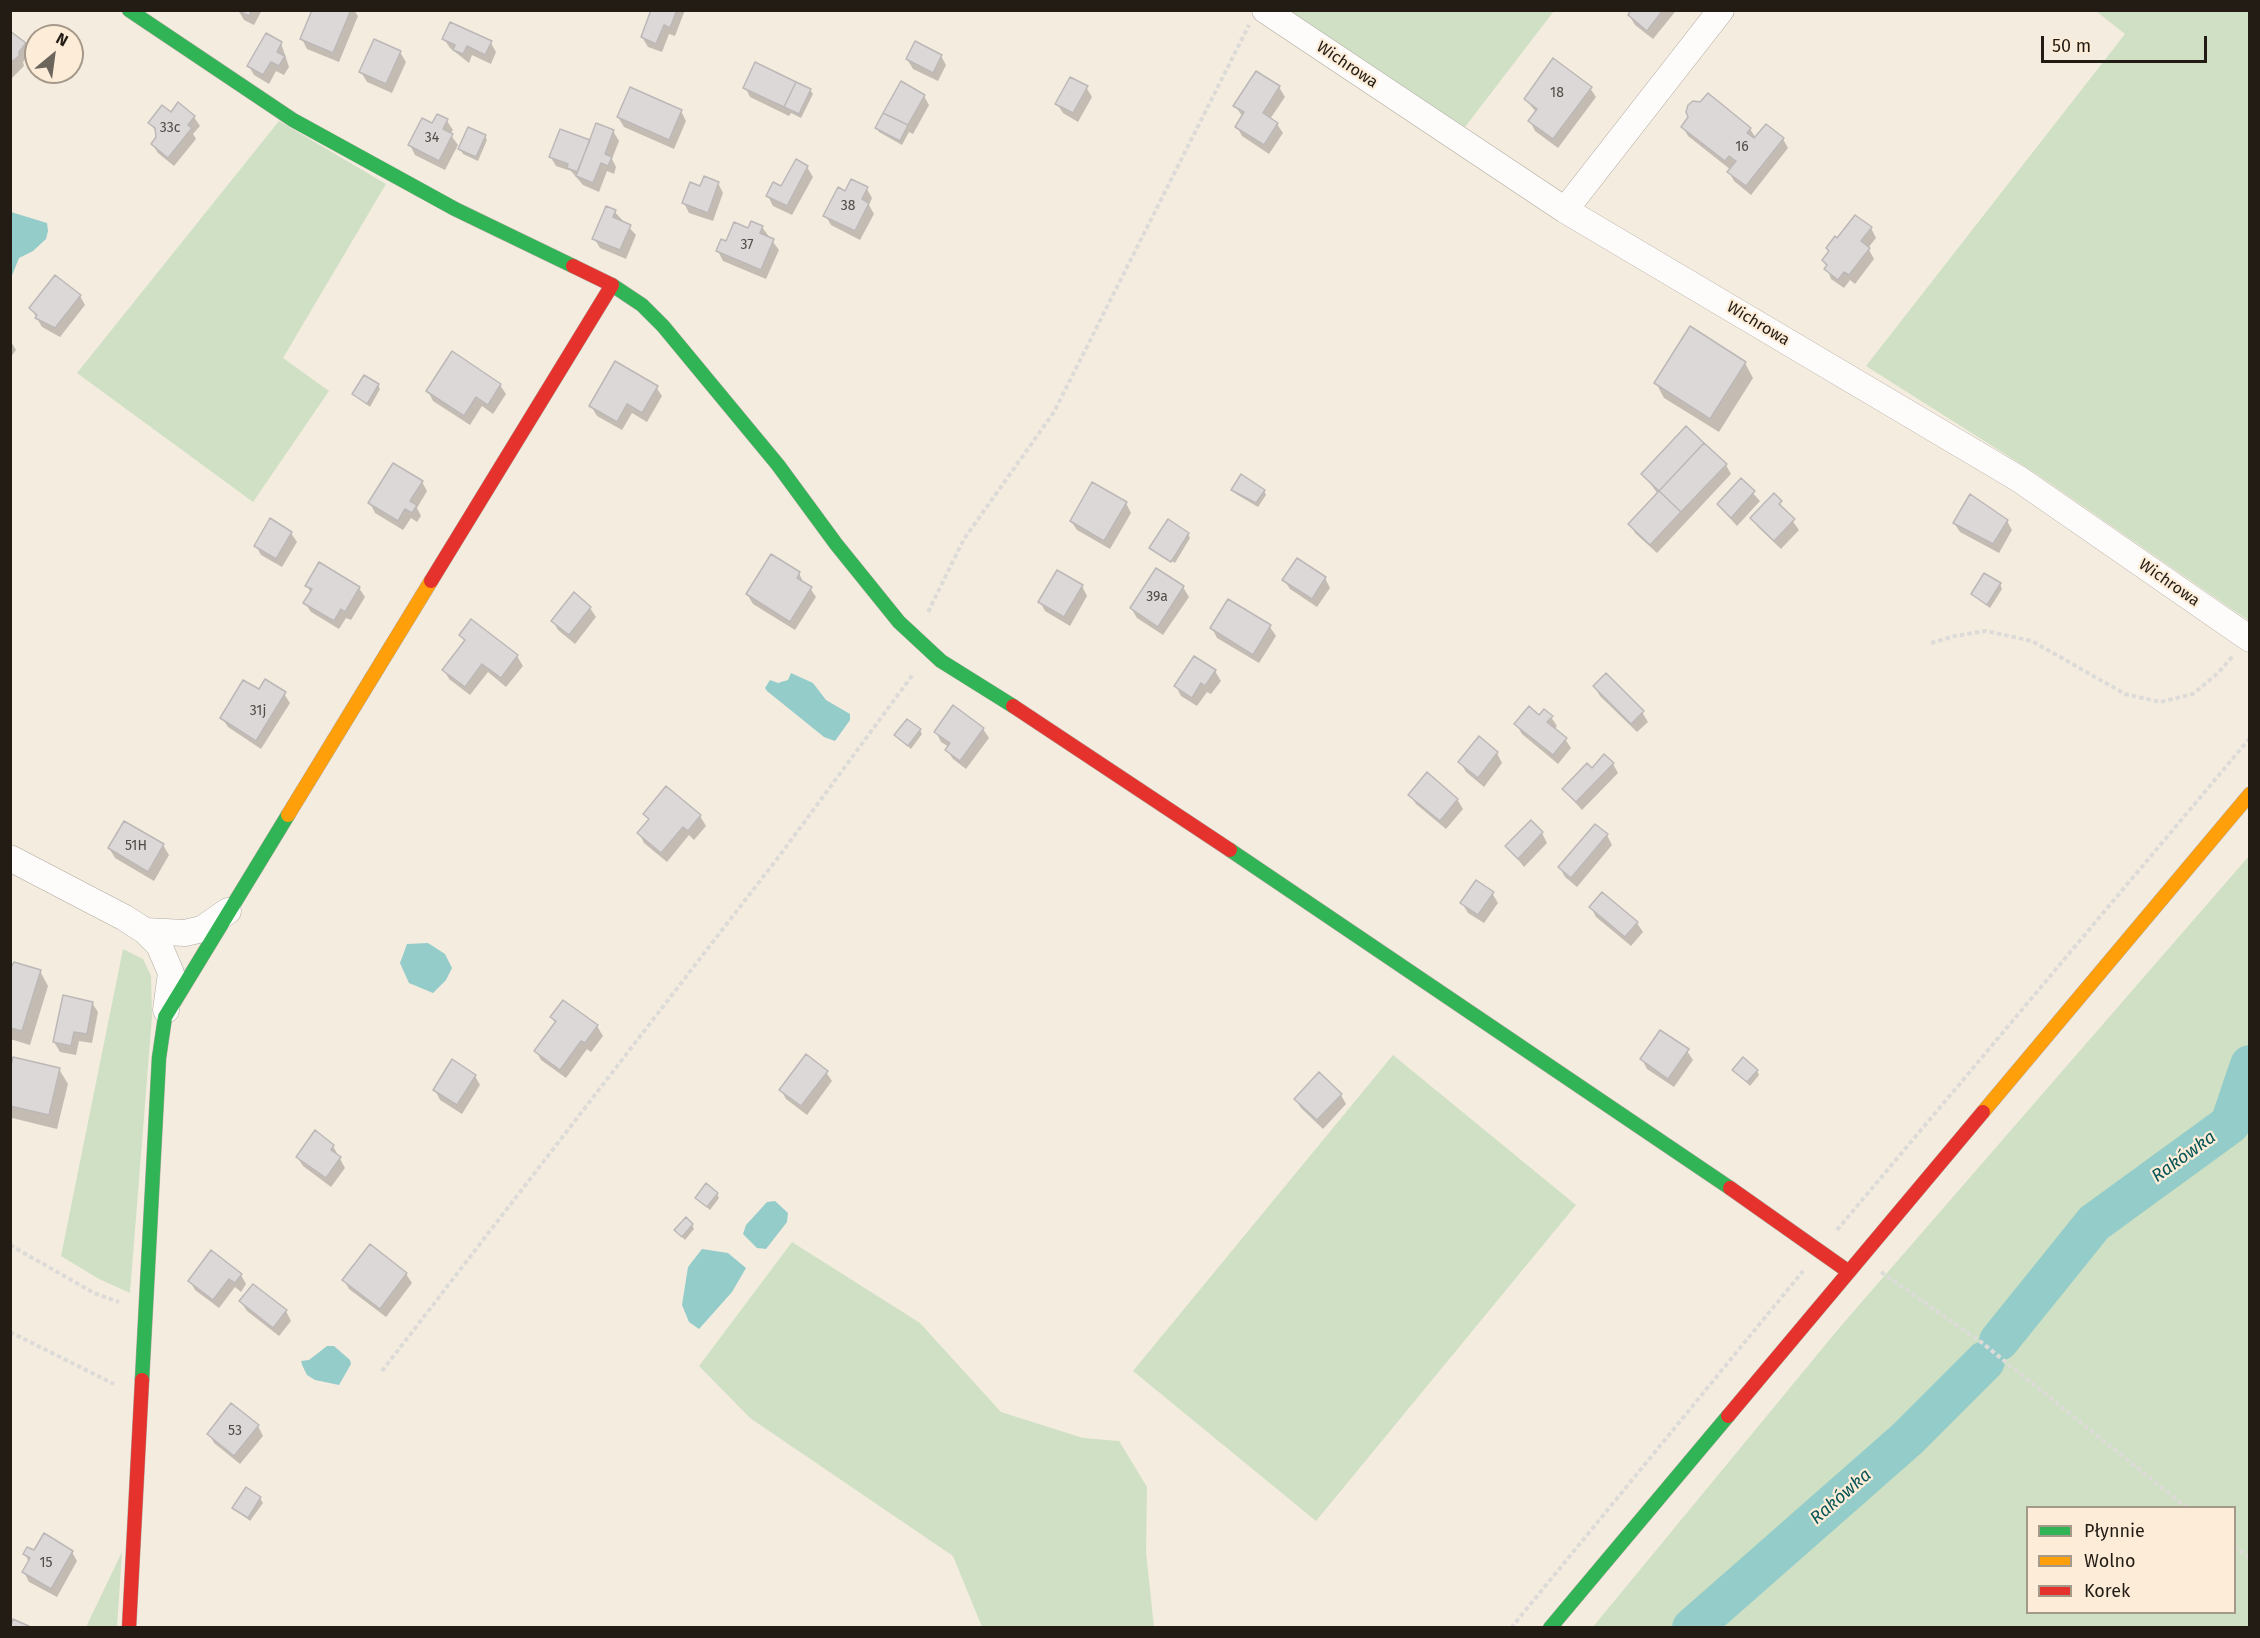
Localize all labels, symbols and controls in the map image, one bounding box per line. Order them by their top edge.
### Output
north arrow [24,24,84,84]
scale bar [2044,24,2210,62]
text: N [53,29,71,50]
text: 50 m [2052,35,2091,57]
street label: Wichrowa [1313,38,1381,92]
house number: 18 [1550,85,1564,101]
house number: 33c [160,120,180,136]
house number: 34 [425,130,439,146]
house number: 16 [1735,139,1749,155]
house number: 38 [841,198,855,214]
house number: 37 [740,237,754,253]
street label: Wichrowa [1723,298,1793,350]
street label: Wichrowa [2135,555,2203,611]
house number: 39a [1146,589,1168,605]
house number: 31j [250,703,266,719]
house number: 51H [125,838,147,854]
water label: Rakówka [2148,1127,2220,1187]
house number: 53 [228,1423,242,1439]
water label: Rakówka [1806,1465,1876,1529]
legend [2026,1506,2236,1614]
text: Płynnie [2084,1520,2145,1542]
text: Wolno [2084,1550,2136,1572]
house number: 15 [39,1555,53,1571]
text: Korek [2084,1580,2130,1602]

